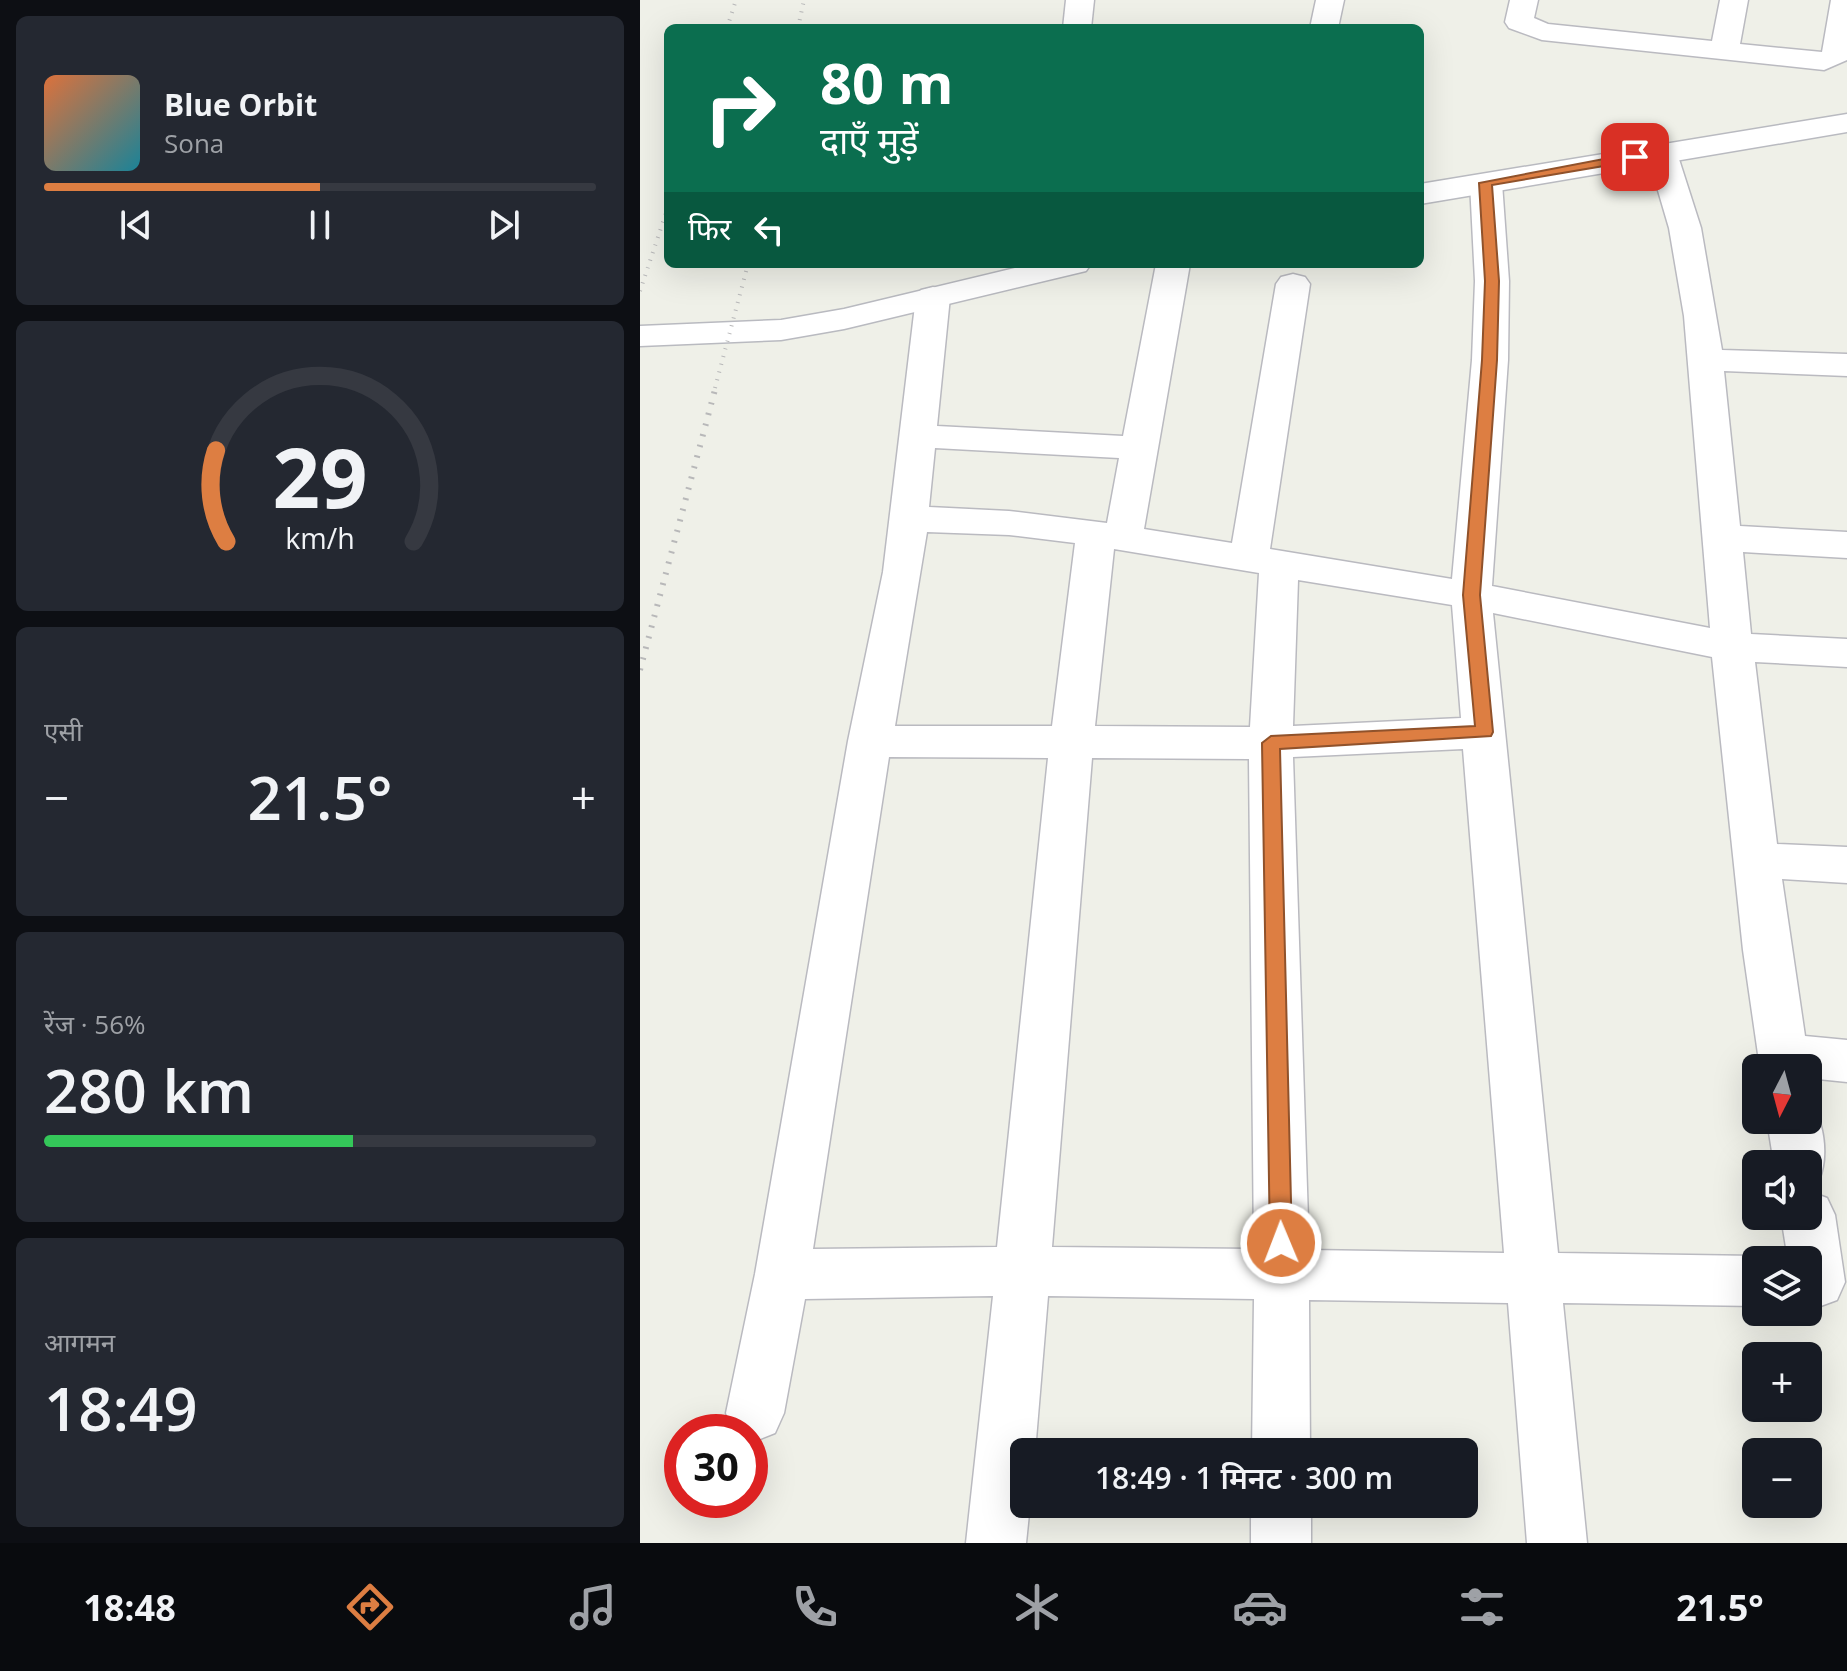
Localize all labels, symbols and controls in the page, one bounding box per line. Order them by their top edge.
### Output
text: 80 m [820,44,954,120]
icon: right [688,56,792,160]
text: Blue Orbit [164,84,317,125]
text: दाएँ मुड़ें [820,116,919,165]
pin [1601,123,1669,191]
text: Sona [164,125,224,161]
icon: arrive [1613,135,1657,179]
icon: previous [114,203,158,247]
icon: pause [298,203,342,247]
icon: next [482,203,526,247]
text: फिर [688,208,731,249]
icon: left [747,208,791,252]
text: 29 [272,419,368,532]
text: km/h [285,518,355,557]
text: एसी [44,713,83,749]
text: 21.5° [247,756,393,838]
text: − [44,767,69,827]
text: + [571,767,596,827]
text: रेंज · 56% [44,1006,146,1042]
text: 280 km [44,1049,254,1131]
north arrow [1742,1054,1822,1134]
map controls [1742,1054,1822,1518]
button: sound [1742,1150,1822,1230]
position arrow [1239,1201,1323,1285]
button: layers [1742,1246,1822,1326]
text: आगमन [44,1324,115,1360]
button: + [1742,1342,1822,1422]
text: 18:49 [44,1367,198,1449]
speed limit sign: 30 [664,1414,768,1518]
button: − [1742,1438,1822,1518]
text: 18:49 · 1 मिनट · 300 m [1095,1457,1393,1498]
icon: directions [342,1579,398,1635]
icon: music [565,1579,621,1635]
icon: phone [787,1579,843,1635]
icon: climate [1009,1579,1065,1635]
icon: car [1232,1579,1288,1635]
icon: filters [1454,1579,1510,1635]
text: 18:48 [83,1583,176,1632]
text: 21.5° [1676,1583,1764,1632]

